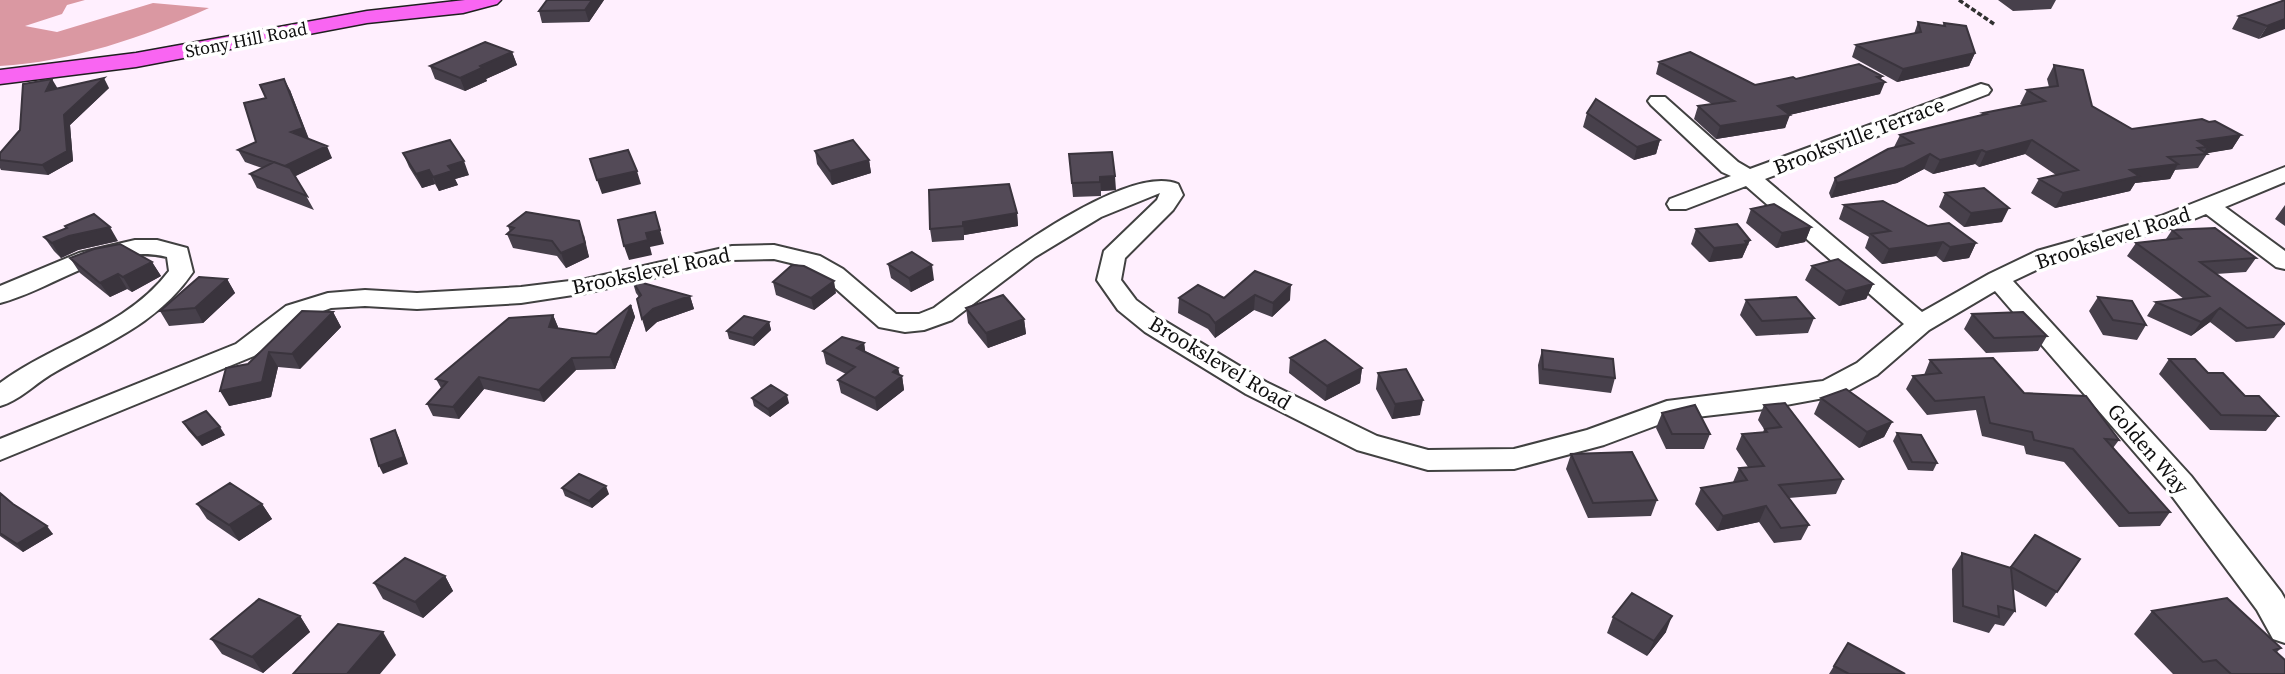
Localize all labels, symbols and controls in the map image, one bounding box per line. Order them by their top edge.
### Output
street label: Stony Hill Road [183,15,309,64]
street label: Brooksville Terrace [1769,90,1948,181]
street label: Brookslevel Road [2032,199,2194,276]
street label: Brookslevel Road [569,240,733,301]
street label: Brookslevel Road [1144,309,1297,417]
street label: Golden Way [2101,397,2196,500]

